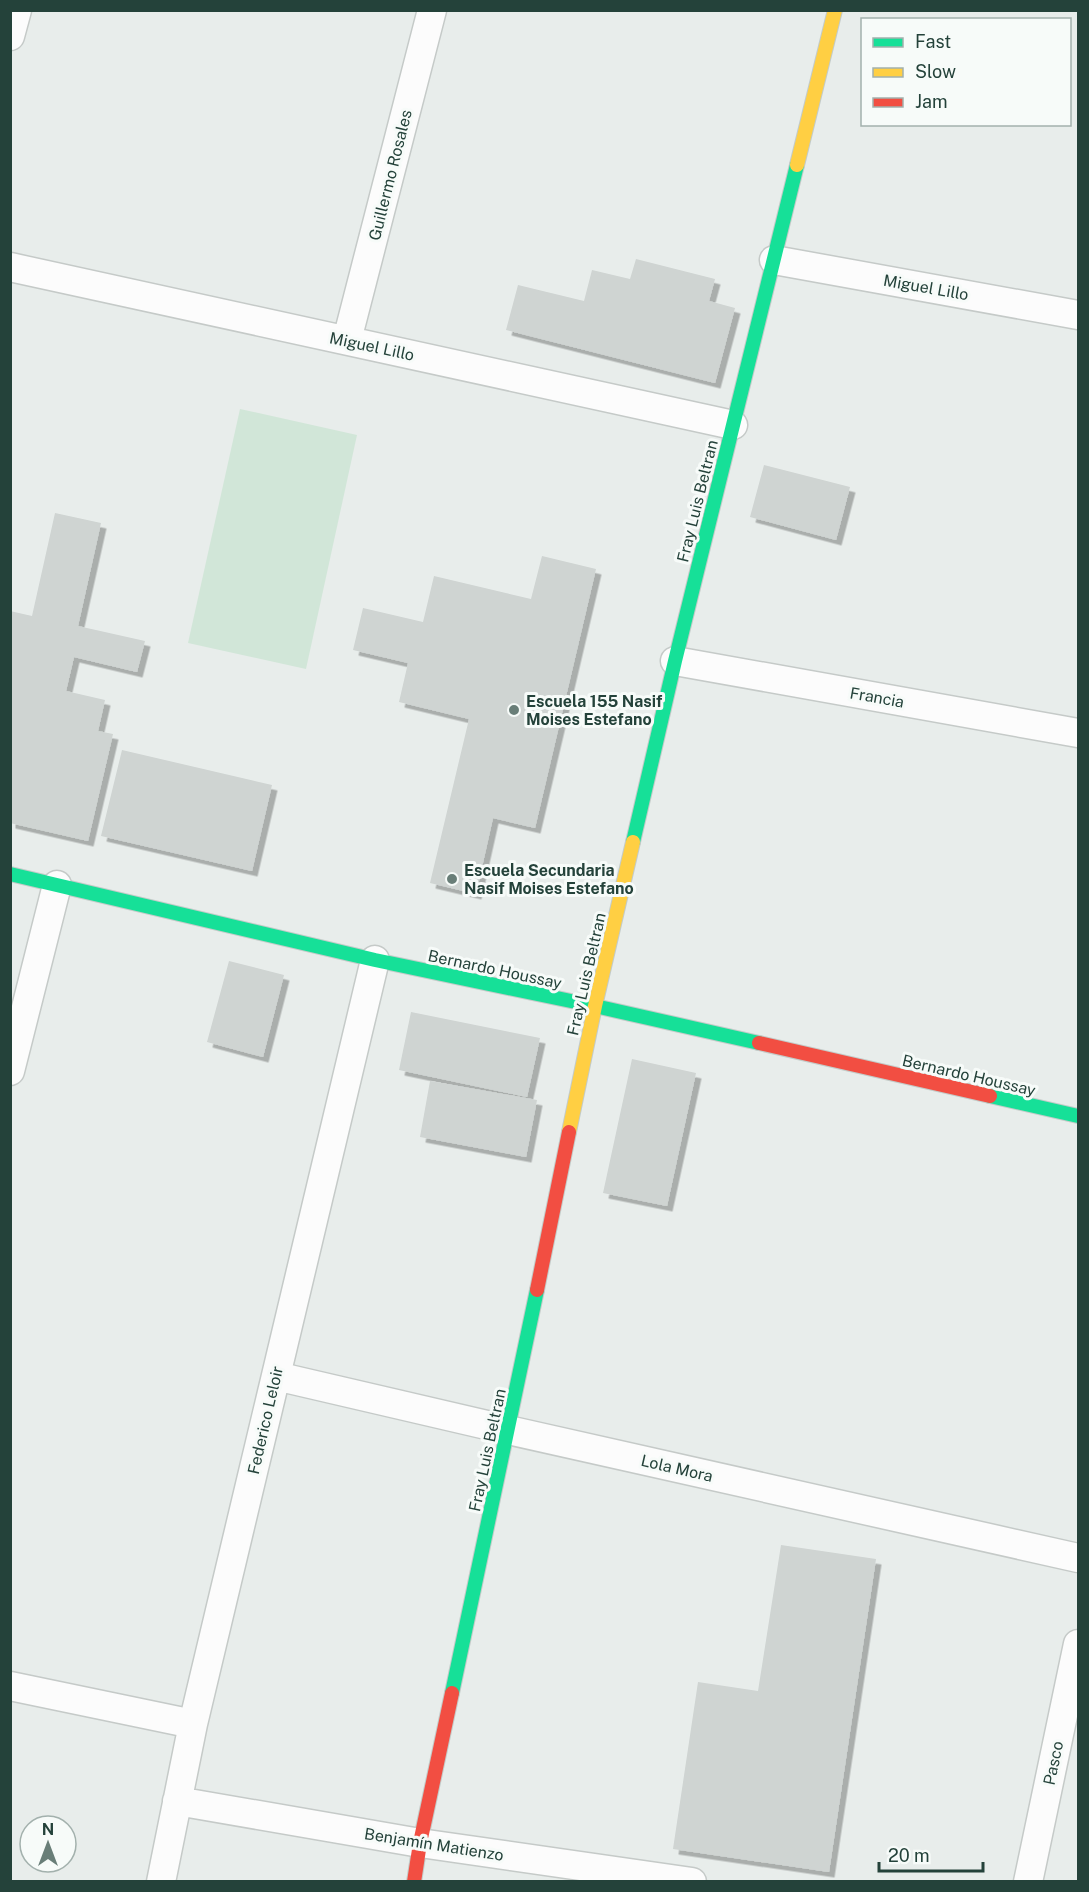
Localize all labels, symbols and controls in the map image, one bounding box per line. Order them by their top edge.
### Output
legend [861,18,1071,126]
text: Fast [915,31,951,52]
text: Slow [915,61,956,82]
text: Jam [915,91,948,112]
street label: Guillermo Rosales [365,108,416,243]
street label: Miguel Lillo [882,271,970,304]
street label: Miguel Lillo [328,328,416,365]
street label: Fray Luis Beltran [673,438,722,564]
street label: Francia [848,683,906,712]
place label: Escuela 155 Nasif Moises Estefano [526,692,663,729]
marker: Escuela 155 Nasif Moises Estefano [507,703,521,717]
place label: Escuela Secundaria Nasif Moises Estefano [464,861,634,898]
marker: Escuela Secundaria Nasif Moises Estefano [445,872,459,886]
street label: Fray Luis Beltran [563,911,610,1037]
street label: Bernardo Houssay [426,946,564,993]
street label: Bernardo Houssay [900,1051,1038,1100]
street label: Federico Leloir [244,1364,287,1476]
street label: Fray Luis Beltran [465,1387,510,1513]
street label: Lola Mora [639,1451,715,1486]
street label: Pasco [1040,1739,1067,1787]
north arrow [18,1814,78,1874]
text: N [42,1820,54,1839]
street label: Benjamín Matienzo [363,1824,505,1865]
scale bar [879,1835,982,1873]
text: 20 m [888,1845,930,1866]

